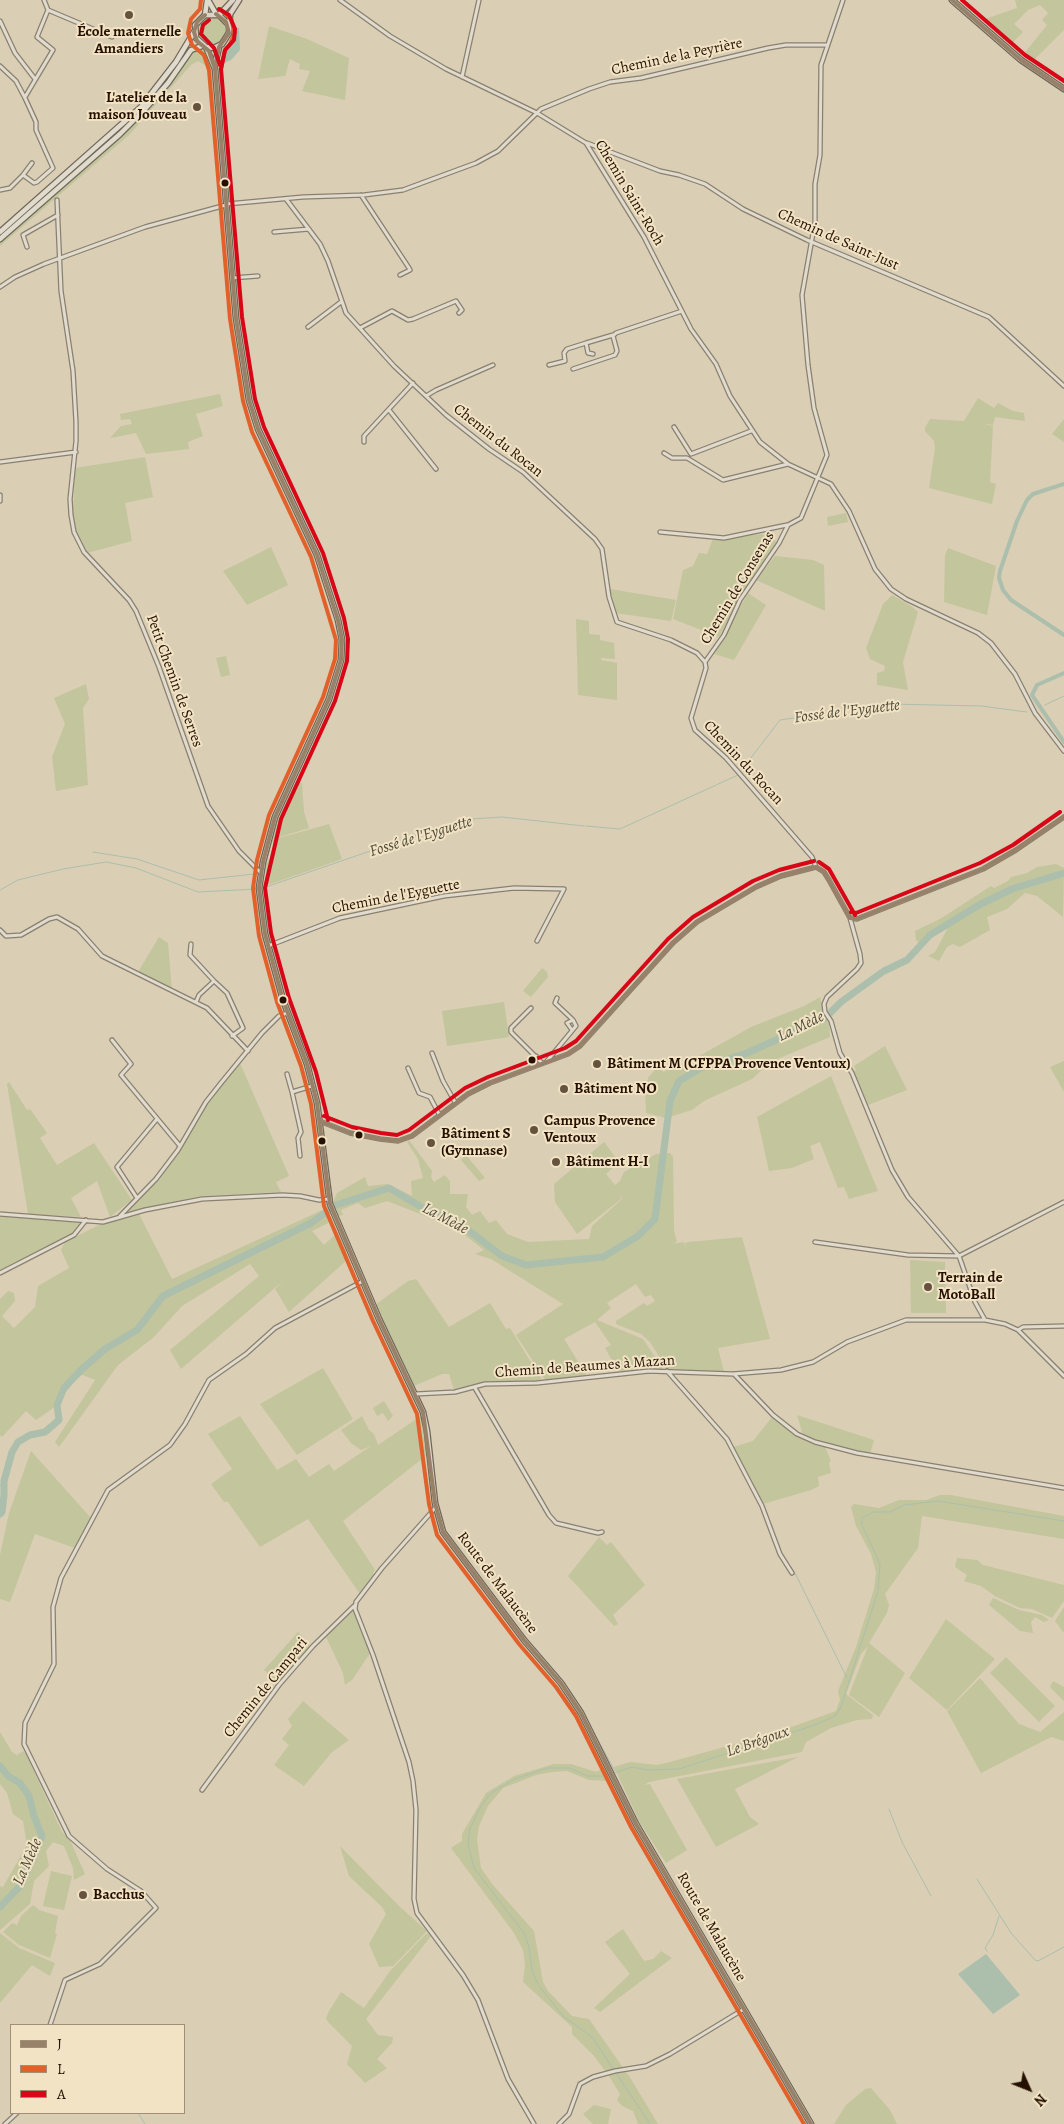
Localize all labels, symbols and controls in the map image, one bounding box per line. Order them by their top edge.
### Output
marker: École maternelle Amandiers [123,9,135,21]
place label: École maternelle Amandiers [77,23,181,58]
street label: Chemin de la Peyrière [610,34,744,80]
place label: L'atelier de la maison Jouveau [88,89,187,124]
marker: L'atelier de la maison Jouveau [191,101,203,113]
street label: Chemin Saint-Roch [590,137,668,249]
unlabelled marker [220,178,230,188]
street label: Chemin de Saint-Just [775,205,901,275]
street label: Chemin du Rocan [450,400,546,482]
street label: Chemin de Consenas [697,528,779,648]
street label: Petit Chemin de Serres [142,612,206,750]
water label: Fossé de l'Eyguette [793,696,901,728]
street label: Chemin du Rocan [699,717,787,809]
water label: Fossé de l'Eyguette [367,812,475,862]
street label: Chemin de l'Eyguette [331,876,461,918]
unlabelled marker [278,995,288,1005]
water label: La Mède [775,1008,827,1046]
unlabelled marker [527,1055,537,1065]
place label: Bâtiment M (CFPPA Provence Ventoux) [607,1055,850,1073]
marker: Bâtiment M (CFPPA Provence Ventoux) [591,1058,603,1070]
place label: Bâtiment NO [574,1080,657,1098]
marker: Bâtiment NO [558,1083,570,1095]
place label: Campus Provence Ventoux [544,1112,656,1147]
marker: Campus Provence Ventoux [528,1124,540,1136]
place label: Bâtiment S (Gymnase) [441,1125,511,1160]
unlabelled marker [354,1130,364,1140]
unlabelled marker [317,1136,327,1146]
marker: Bâtiment S (Gymnase) [425,1137,437,1149]
place label: Bâtiment H-I [566,1153,649,1171]
marker: Bâtiment H-I [550,1156,562,1168]
water label: La Mède [419,1199,471,1239]
place label: Terrain de MotoBall [938,1269,1003,1304]
marker: Terrain de MotoBall [922,1281,934,1293]
street label: Chemin de Beaumes à Mazan [494,1352,676,1382]
street label: Route de Malaucène [453,1529,541,1637]
street label: Chemin de Campari [220,1634,312,1742]
water label: Le Brégoux [724,1722,792,1762]
water label: La Mède [9,1836,47,1888]
street label: Route de Malaucène [673,1869,749,1985]
place label: Bacchus [93,1886,145,1904]
marker: Bacchus [77,1889,89,1901]
legend [10,2024,185,2114]
text: J [57,2034,62,2054]
text: L [57,2059,65,2079]
north arrow [1004,2064,1054,2114]
text: A [57,2084,66,2104]
text: N [1030,2089,1051,2110]

